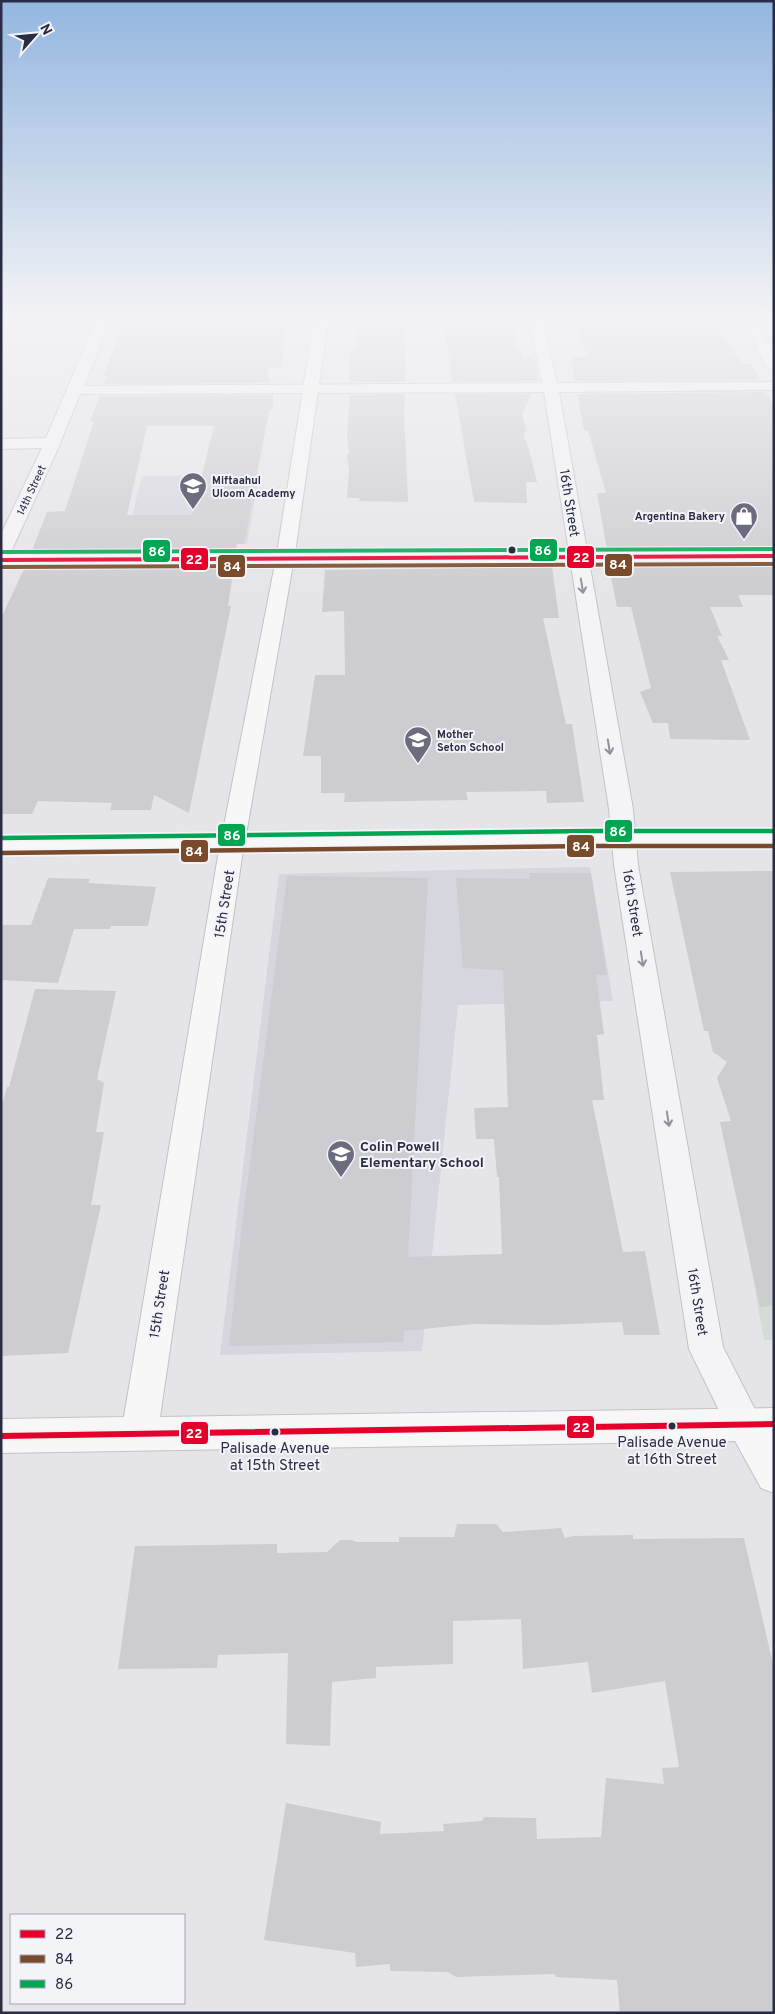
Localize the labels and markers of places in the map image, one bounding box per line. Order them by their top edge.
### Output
school or university icon: Miftaahul Uloom Academy [178,471,208,510]
place label: Miftaahul Uloom Academy [212,474,296,501]
shop icon: Argentina Bakery [729,501,759,540]
place label: Argentina Bakery [635,510,725,524]
unlabelled marker [507,545,517,555]
school or university icon: Mother Seton School [403,725,433,764]
place label: Mother Seton School [437,728,504,755]
school or university icon: Colin Powell Elementary School [326,1139,356,1178]
place label: Colin Powell Elementary School [360,1139,484,1172]
marker: Palisade Avenue at 16th Street [667,1421,677,1431]
marker: Palisade Avenue at 15th Street [270,1427,280,1437]
place label: Palisade Avenue at 16th Street [617,1434,727,1470]
place label: Palisade Avenue at 15th Street [220,1440,330,1476]

